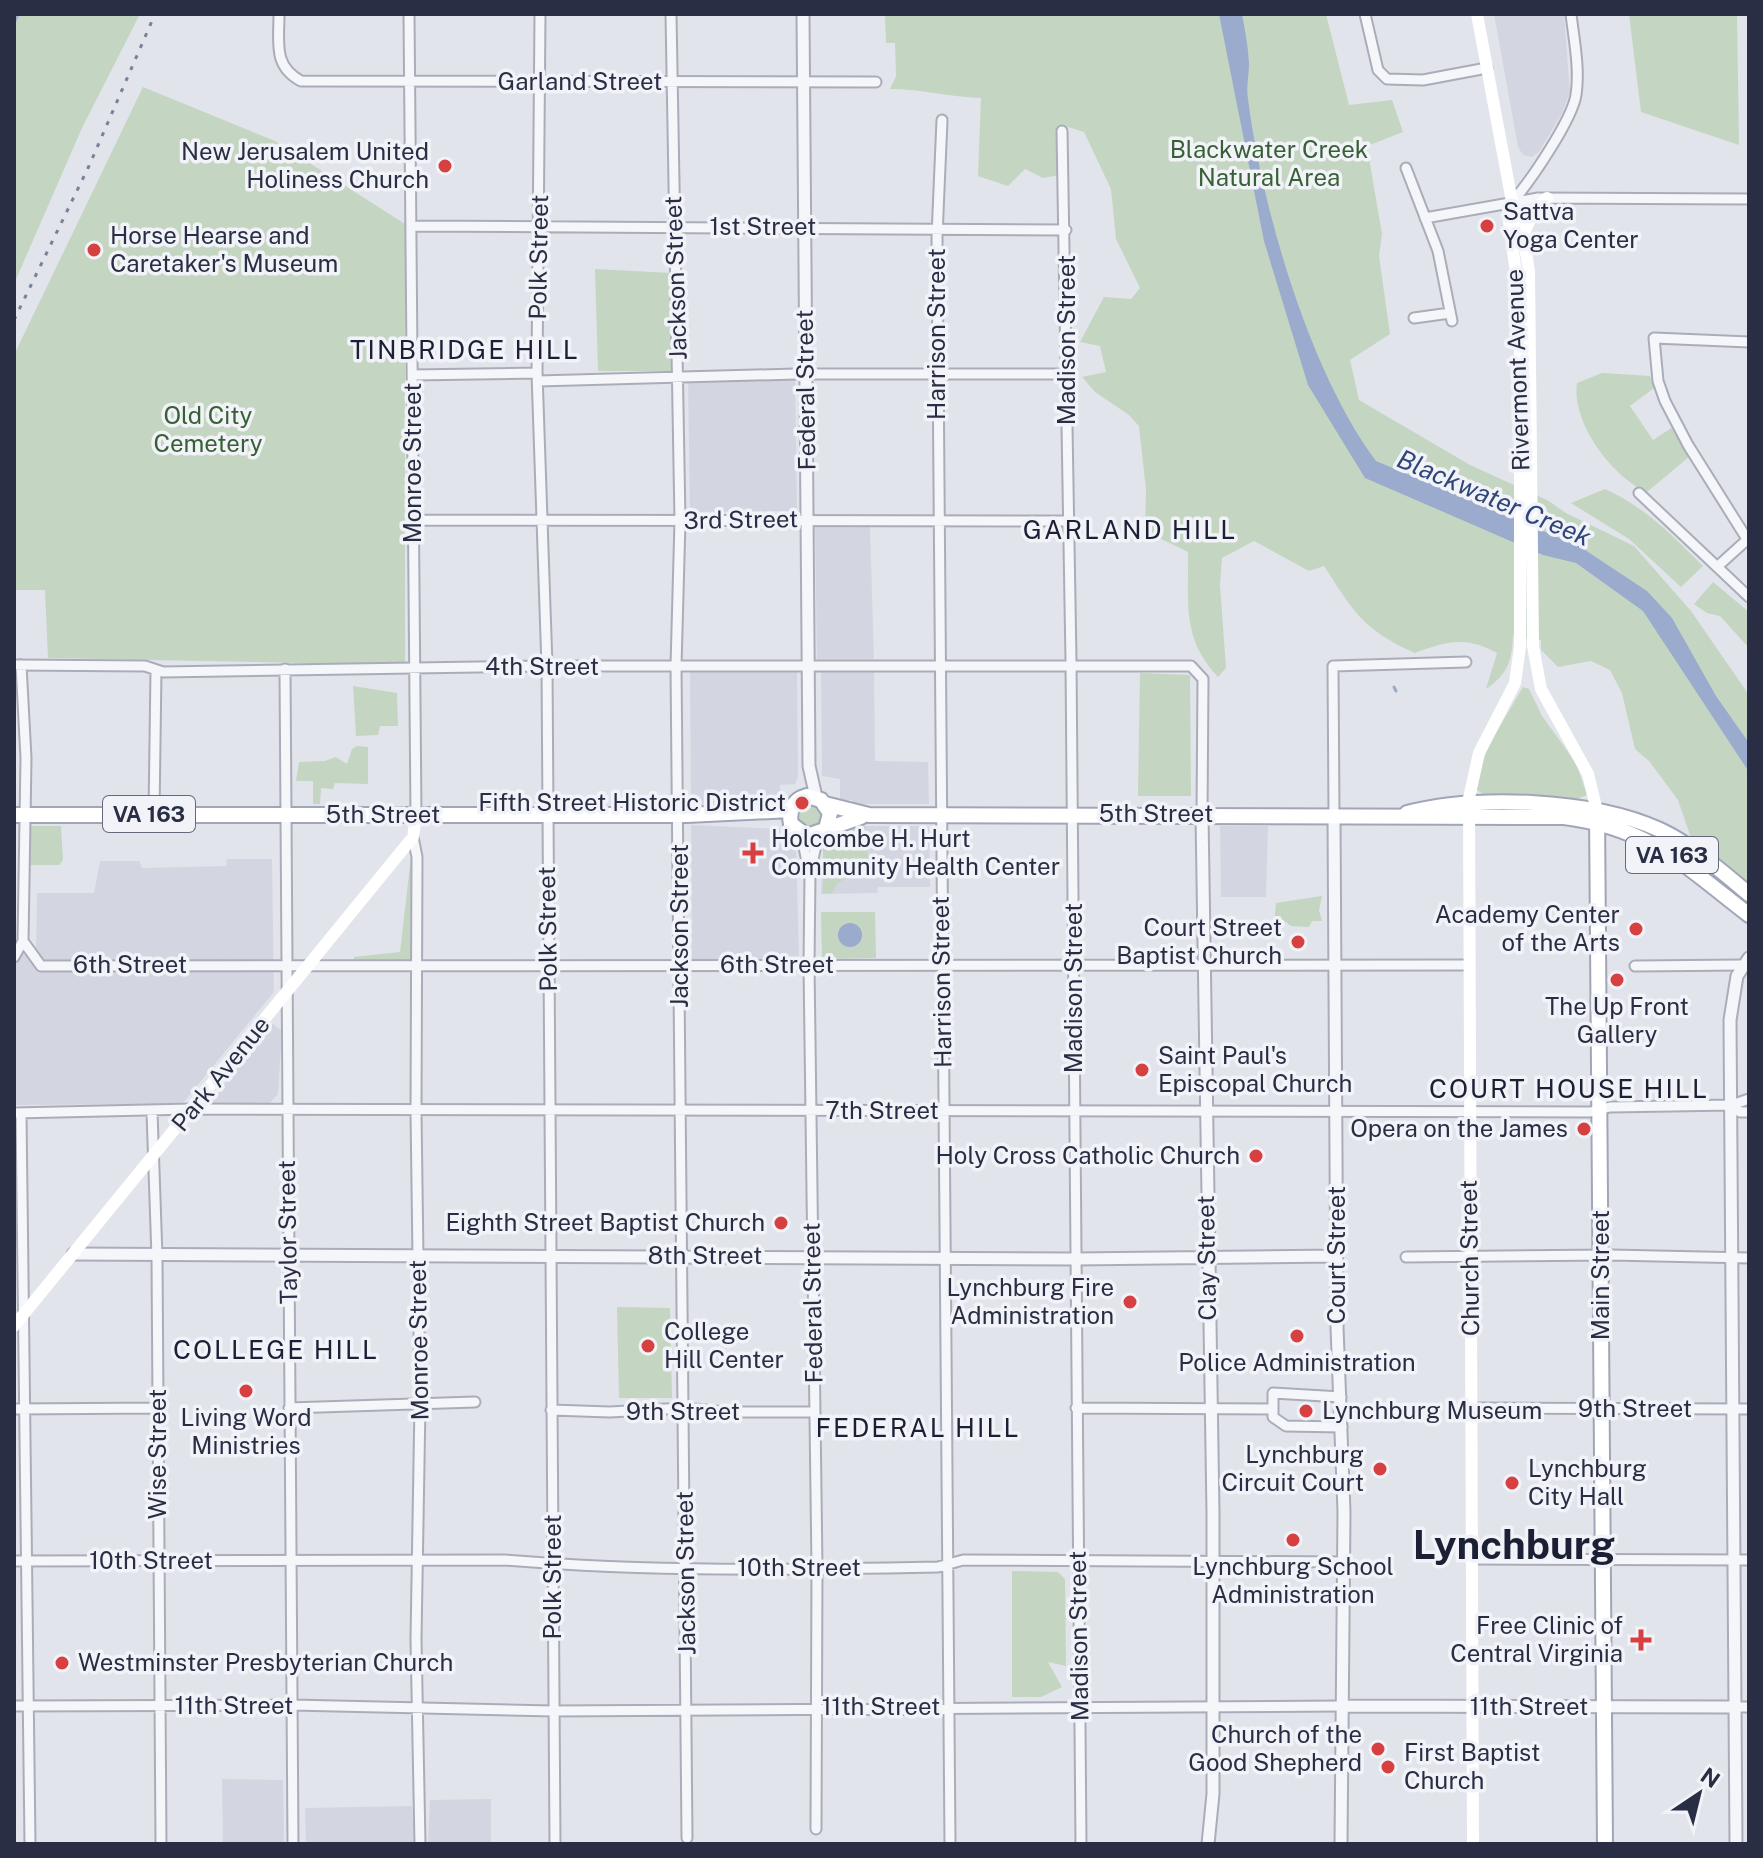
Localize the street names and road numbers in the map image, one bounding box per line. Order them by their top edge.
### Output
street label: Garland Street [498,67,662,95]
street label: Polk Street [523,194,553,320]
street label: Jackson Street [658,196,692,361]
street label: 1st Street [710,212,816,240]
street label: Harrison Street [922,248,950,420]
street label: Madison Street [1052,255,1080,425]
street label: Rivermont Avenue [1499,269,1535,472]
street label: Federal Street [790,309,820,471]
street label: Monroe Street [398,383,426,543]
street label: 3rd Street [683,504,798,534]
street label: 4th Street [485,652,599,680]
road number: VA 163 [103,796,195,832]
street label: 5th Street [1099,799,1213,827]
street label: 5th Street [326,800,440,828]
road number: VA 163 [1626,837,1718,873]
street label: Jackson Street [665,844,693,1008]
street label: Polk Street [532,866,562,992]
street label: Harrison Street [926,896,956,1068]
street label: Madison Street [1059,903,1087,1073]
street label: 6th Street [73,950,187,978]
street label: 6th Street [720,950,834,978]
street label: Park Avenue [165,1010,275,1136]
street label: 7th Street [825,1096,939,1124]
street label: Taylor Street [272,1160,302,1304]
street label: Church Street [1454,1180,1484,1336]
street label: Court Street [1322,1186,1350,1324]
street label: Clay Street [1191,1195,1221,1321]
street label: Main Street [1586,1210,1614,1340]
street label: Federal Street [797,1222,827,1384]
street label: 8th Street [648,1241,762,1269]
street label: Monroe Street [403,1259,433,1421]
street label: Wise Street [143,1389,171,1519]
street label: 9th Street [1578,1394,1692,1422]
street label: 9th Street [626,1397,740,1425]
street label: Jackson Street [670,1491,700,1655]
street label: Polk Street [538,1514,566,1640]
street label: 10th Street [89,1546,213,1574]
street label: Madison Street [1063,1551,1093,1721]
street label: 10th Street [737,1553,861,1581]
street label: 11th Street [175,1691,293,1719]
street label: 11th Street [822,1692,940,1720]
street label: 11th Street [1470,1692,1588,1720]

